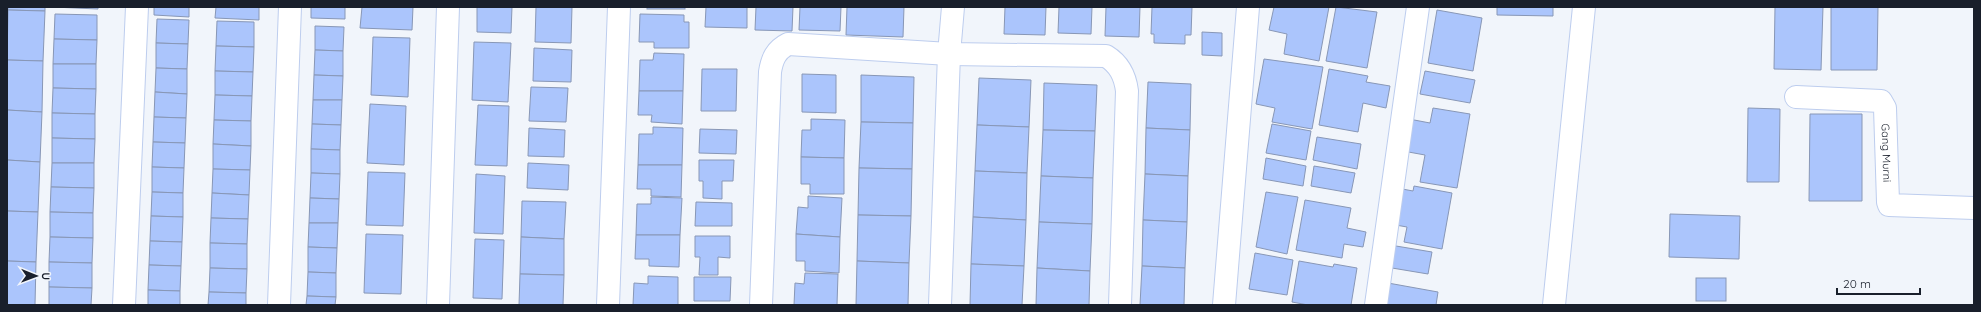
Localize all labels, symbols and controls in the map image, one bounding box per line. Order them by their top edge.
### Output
street label: Gang Murni [1878,123,1894,183]
north arrow [16,256,56,296]
scale bar [1837,270,1920,296]
text: U [39,272,53,280]
text: 20 m [1843,276,1871,291]

